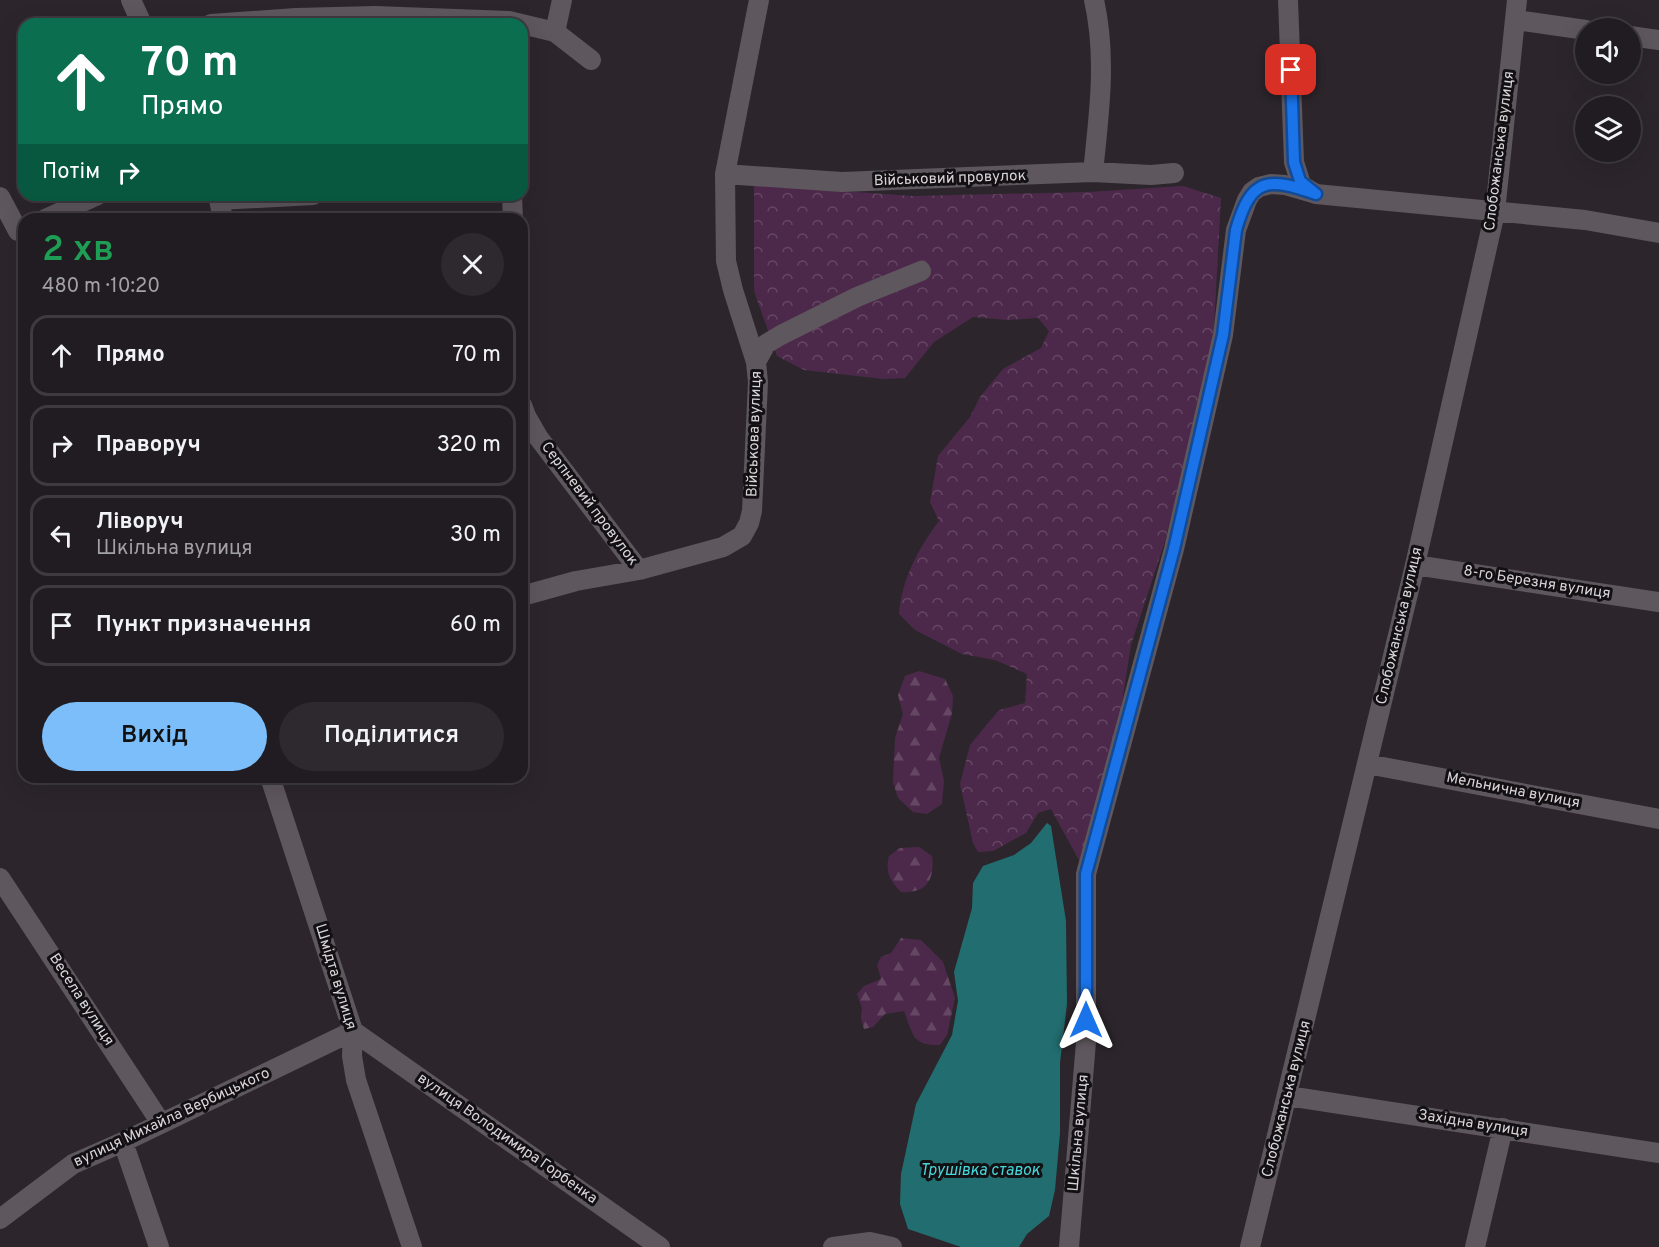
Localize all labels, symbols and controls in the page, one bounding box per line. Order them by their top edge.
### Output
map controls [1575,18,1641,162]
button: sound [1575,18,1641,84]
text: 70 m [141,38,239,91]
icon: ahead [42,42,120,120]
pin [1265,44,1316,95]
icon: arrive [1274,53,1307,86]
street label: Слобожанська вулиця [1481,70,1519,232]
text: Прямо [141,90,223,124]
button: layers [1575,96,1641,162]
icon: right [112,156,145,189]
text: Потім [42,159,100,186]
street label: Військовий провулок [873,167,1027,191]
text: 2 хв [42,228,114,274]
button: close [441,233,504,296]
text: 480 m · 10:20 [42,274,160,300]
icon: ahead [45,339,78,372]
text: Прямо [96,342,165,369]
text: 70 m [452,342,501,369]
street label: Військова вулиця [743,371,767,497]
icon: right [45,429,78,462]
text: Праворуч [96,432,201,459]
text: 320 m [437,432,501,459]
street label: Серпневий провулок [536,438,642,570]
text: Ліворуч [96,509,184,536]
icon: left [45,519,78,552]
text: 30 m [450,522,501,549]
text: Шкільна вулиця [96,536,252,562]
street label: Слобожанська вулиця [1373,545,1427,707]
street label: 8-го Березня вулиця [1462,562,1612,604]
icon: arrive [45,609,78,642]
text: Пункт призначення [96,612,311,639]
text: 60 m [450,612,501,639]
button: Вихід [42,702,267,771]
button: Поділитися [279,702,504,771]
street label: Мельнична вулиця [1445,769,1581,813]
street label: Шмідта вулиця [310,922,360,1032]
street label: Весела вулиця [44,950,118,1050]
position arrow [1054,988,1118,1052]
street label: Слобожанська вулиця [1258,1019,1316,1179]
street label: вулиця Михайла Вербицького [71,1064,273,1172]
street label: вулиця Володимира Горбенка [413,1069,601,1209]
street label: Шкільна вулиця [1064,1074,1094,1192]
street label: Західна вулиця [1417,1106,1529,1142]
water label: Трушівка ставок [920,1161,1041,1181]

